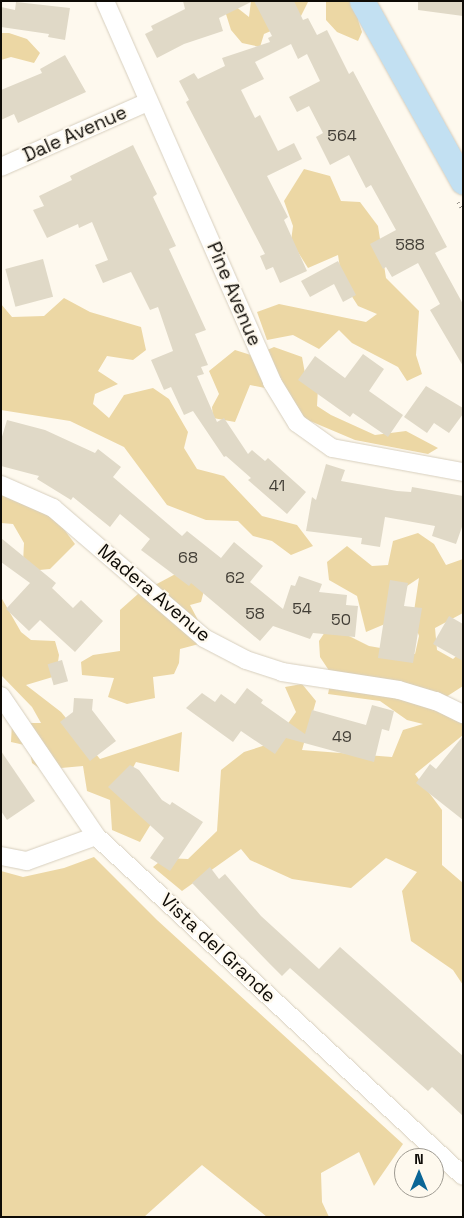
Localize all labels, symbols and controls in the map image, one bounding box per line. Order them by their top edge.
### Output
street label: Dale Avenue [19,101,131,167]
house number: 564 [327,126,357,146]
house number: 588 [395,235,425,255]
street label: Pine Avenue [202,238,266,350]
house number: 41 [269,476,285,496]
street label: Madera Avenue [93,539,215,647]
house number: 68 [178,548,198,568]
house number: 62 [225,568,245,588]
house number: 54 [292,599,312,619]
house number: 58 [245,604,265,624]
house number: 50 [331,610,351,630]
house number: 49 [332,727,352,747]
street label: Vista del Grande [156,889,280,1007]
north arrow [394,1148,444,1198]
text: N [414,1150,424,1168]

